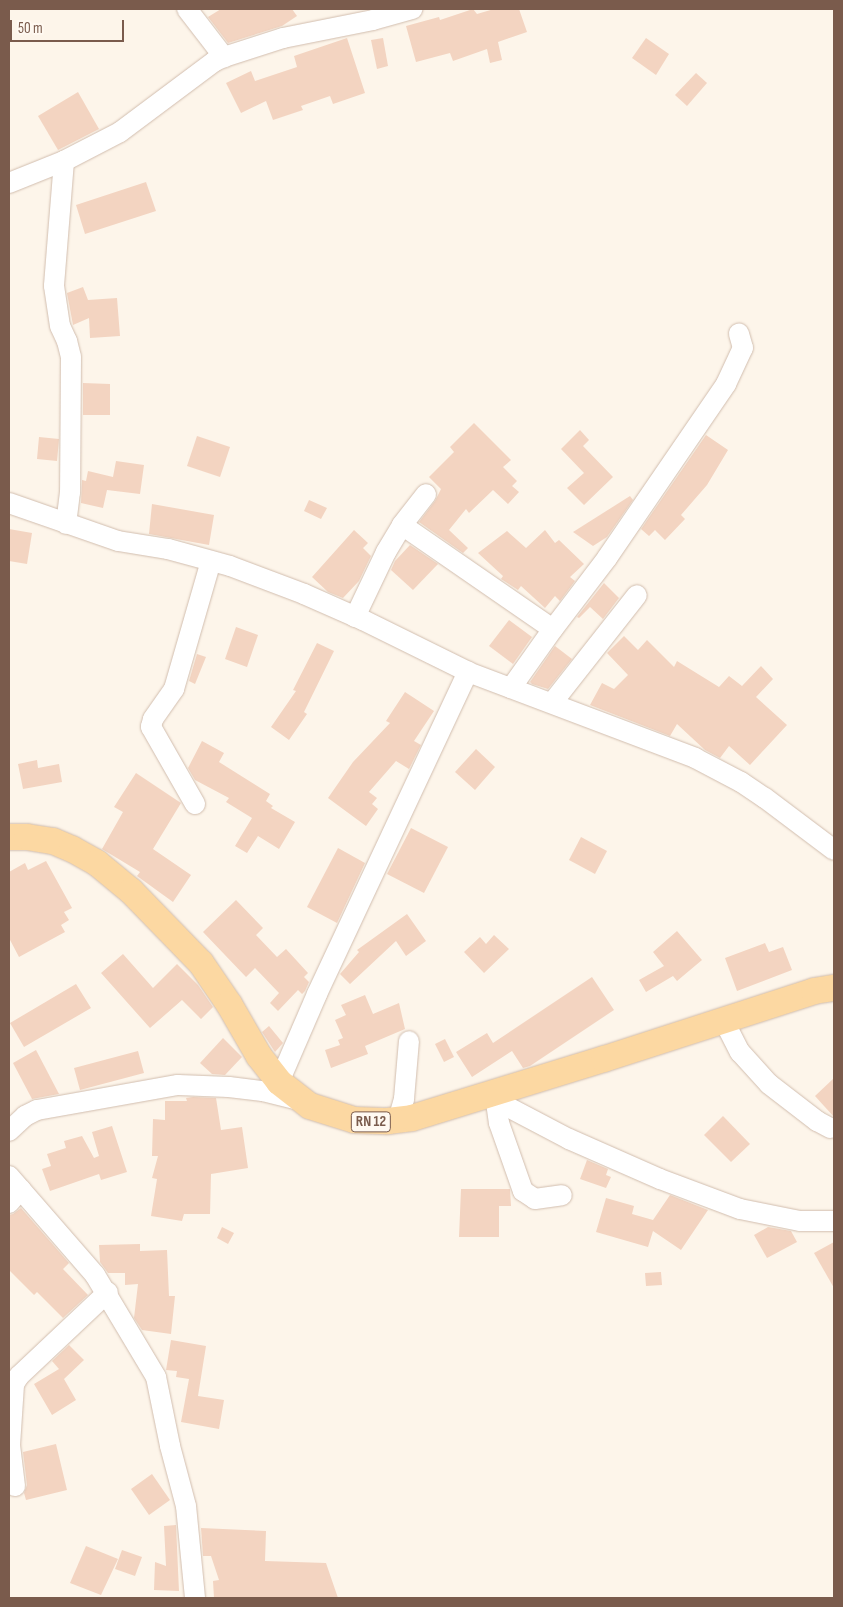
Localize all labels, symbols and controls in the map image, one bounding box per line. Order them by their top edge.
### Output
scale bar [12,10,126,42]
text: 50 m [18,19,43,38]
road number: RN 12 [350,1110,392,1134]

